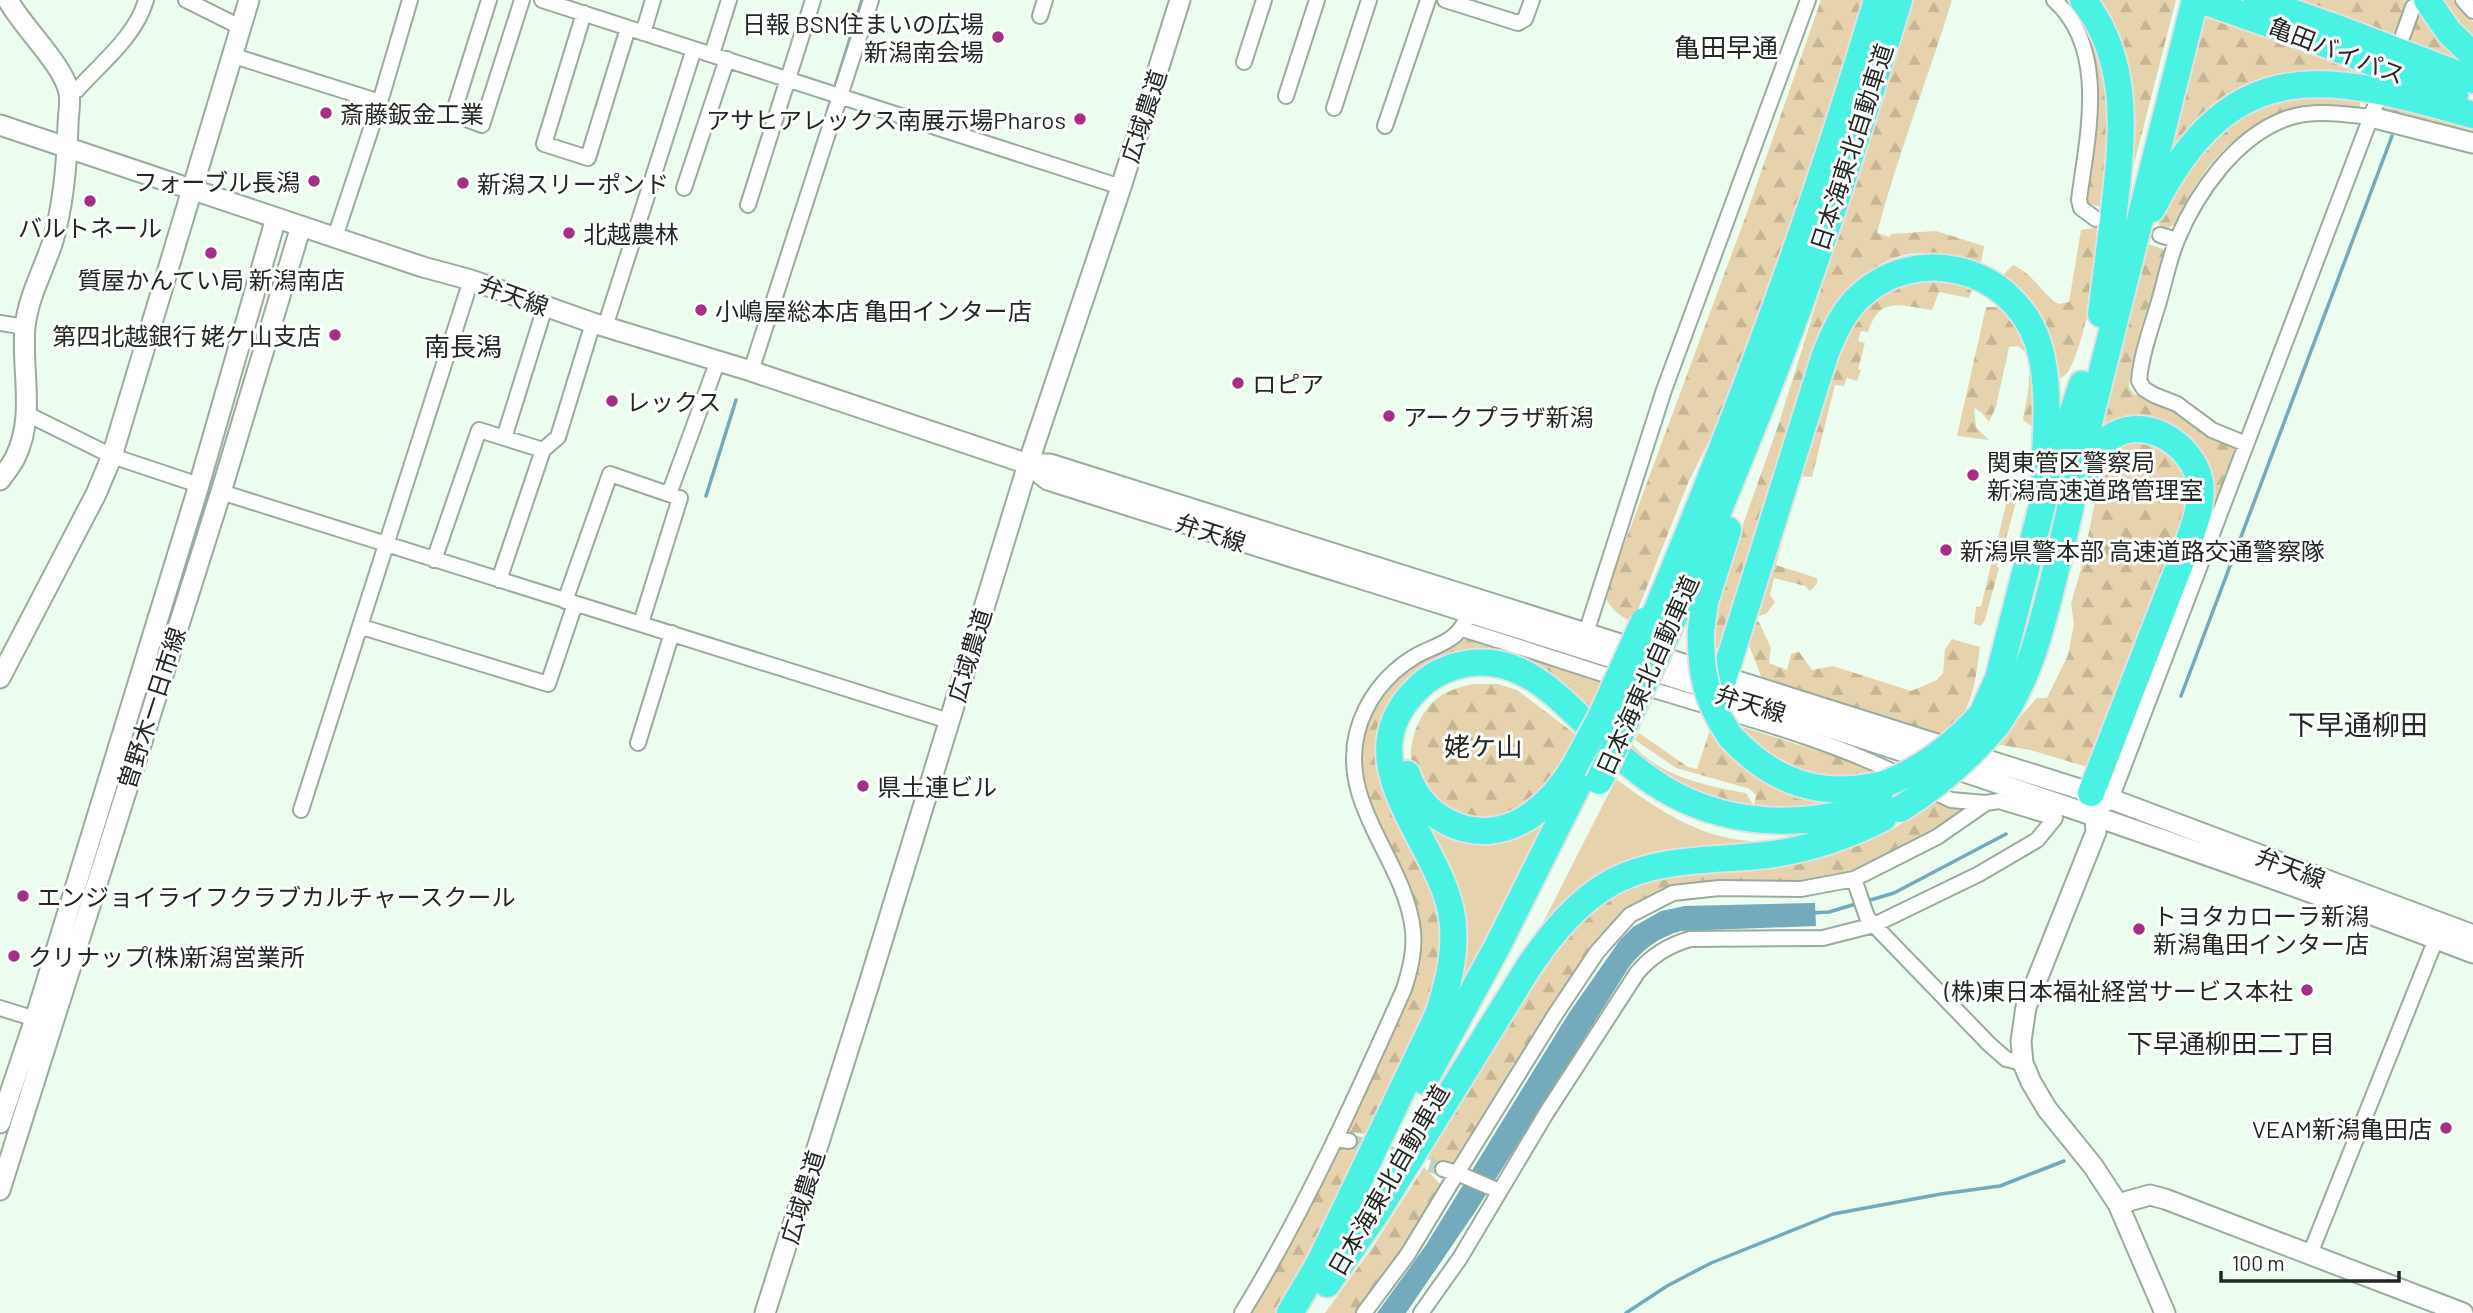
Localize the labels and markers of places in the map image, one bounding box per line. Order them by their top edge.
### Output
place label: 日報 BSN住まいの広場 新潟南会場 [742,9,984,66]
marker: 日報 BSN住まいの広場 新潟南会場 [990,29,1006,45]
place label: 斎藤鈑金工業 [340,99,484,128]
marker: 斎藤鈑金工業 [318,105,334,121]
place label: アサヒアレックス南展示場Pharos [706,105,1066,134]
marker: アサヒアレックス南展示場Pharos [1072,111,1088,127]
place label: フォーブル長潟 [133,167,300,196]
place label: 新潟スリーポンド [477,169,669,198]
marker: フォーブル長潟 [306,173,322,189]
marker: 新潟スリーポンド [455,175,471,191]
marker: バルトネール [82,193,98,209]
place label: バルトネール [18,213,162,242]
place label: 北越農林 [583,219,679,248]
marker: 北越農林 [561,225,577,241]
marker: 質屋かんてい局 新潟南店 [203,245,219,261]
place label: 質屋かんてい局 新潟南店 [77,265,345,294]
place label: 小嶋屋総本店 亀田インター店 [715,296,1032,325]
marker: 小嶋屋総本店 亀田インター店 [693,302,709,318]
place label: 第四北越銀行 姥ケ山支店 [52,321,321,350]
marker: 第四北越銀行 姥ケ山支店 [327,327,343,343]
place label: ロピア [1252,369,1324,398]
marker: ロピア [1230,375,1246,391]
place label: レックス [626,387,721,416]
marker: レックス [604,393,620,409]
place label: アークプラザ新潟 [1403,402,1594,431]
marker: アークプラザ新潟 [1381,408,1397,424]
place label: 関東管区警察局 新潟高速道路管理室 [1987,447,2203,504]
marker: 関東管区警察局 新潟高速道路管理室 [1965,467,1981,483]
place label: 新潟県警本部 高速道路交通警察隊 [1960,536,2325,565]
marker: 新潟県警本部 高速道路交通警察隊 [1938,542,1954,558]
place label: 県土連ビル [877,772,997,801]
marker: 県土連ビル [855,778,871,794]
place label: エンジョイライフクラブカルチャースクール [37,882,516,911]
marker: エンジョイライフクラブカルチャースクール [15,888,31,904]
place label: トヨタカローラ新潟 新潟亀田インター店 [2153,901,2369,958]
marker: トヨタカローラ新潟 新潟亀田インター店 [2131,921,2147,937]
place label: クリナップ(株)新潟営業所 [28,942,305,971]
marker: クリナップ(株)新潟営業所 [6,948,22,964]
place label: (株)東日本福祉経営サービス本社 [1943,976,2293,1005]
marker: (株)東日本福祉経営サービス本社 [2299,982,2315,998]
place label: VEAM新潟亀田店 [2252,1114,2432,1143]
marker: VEAM新潟亀田店 [2438,1120,2454,1136]

